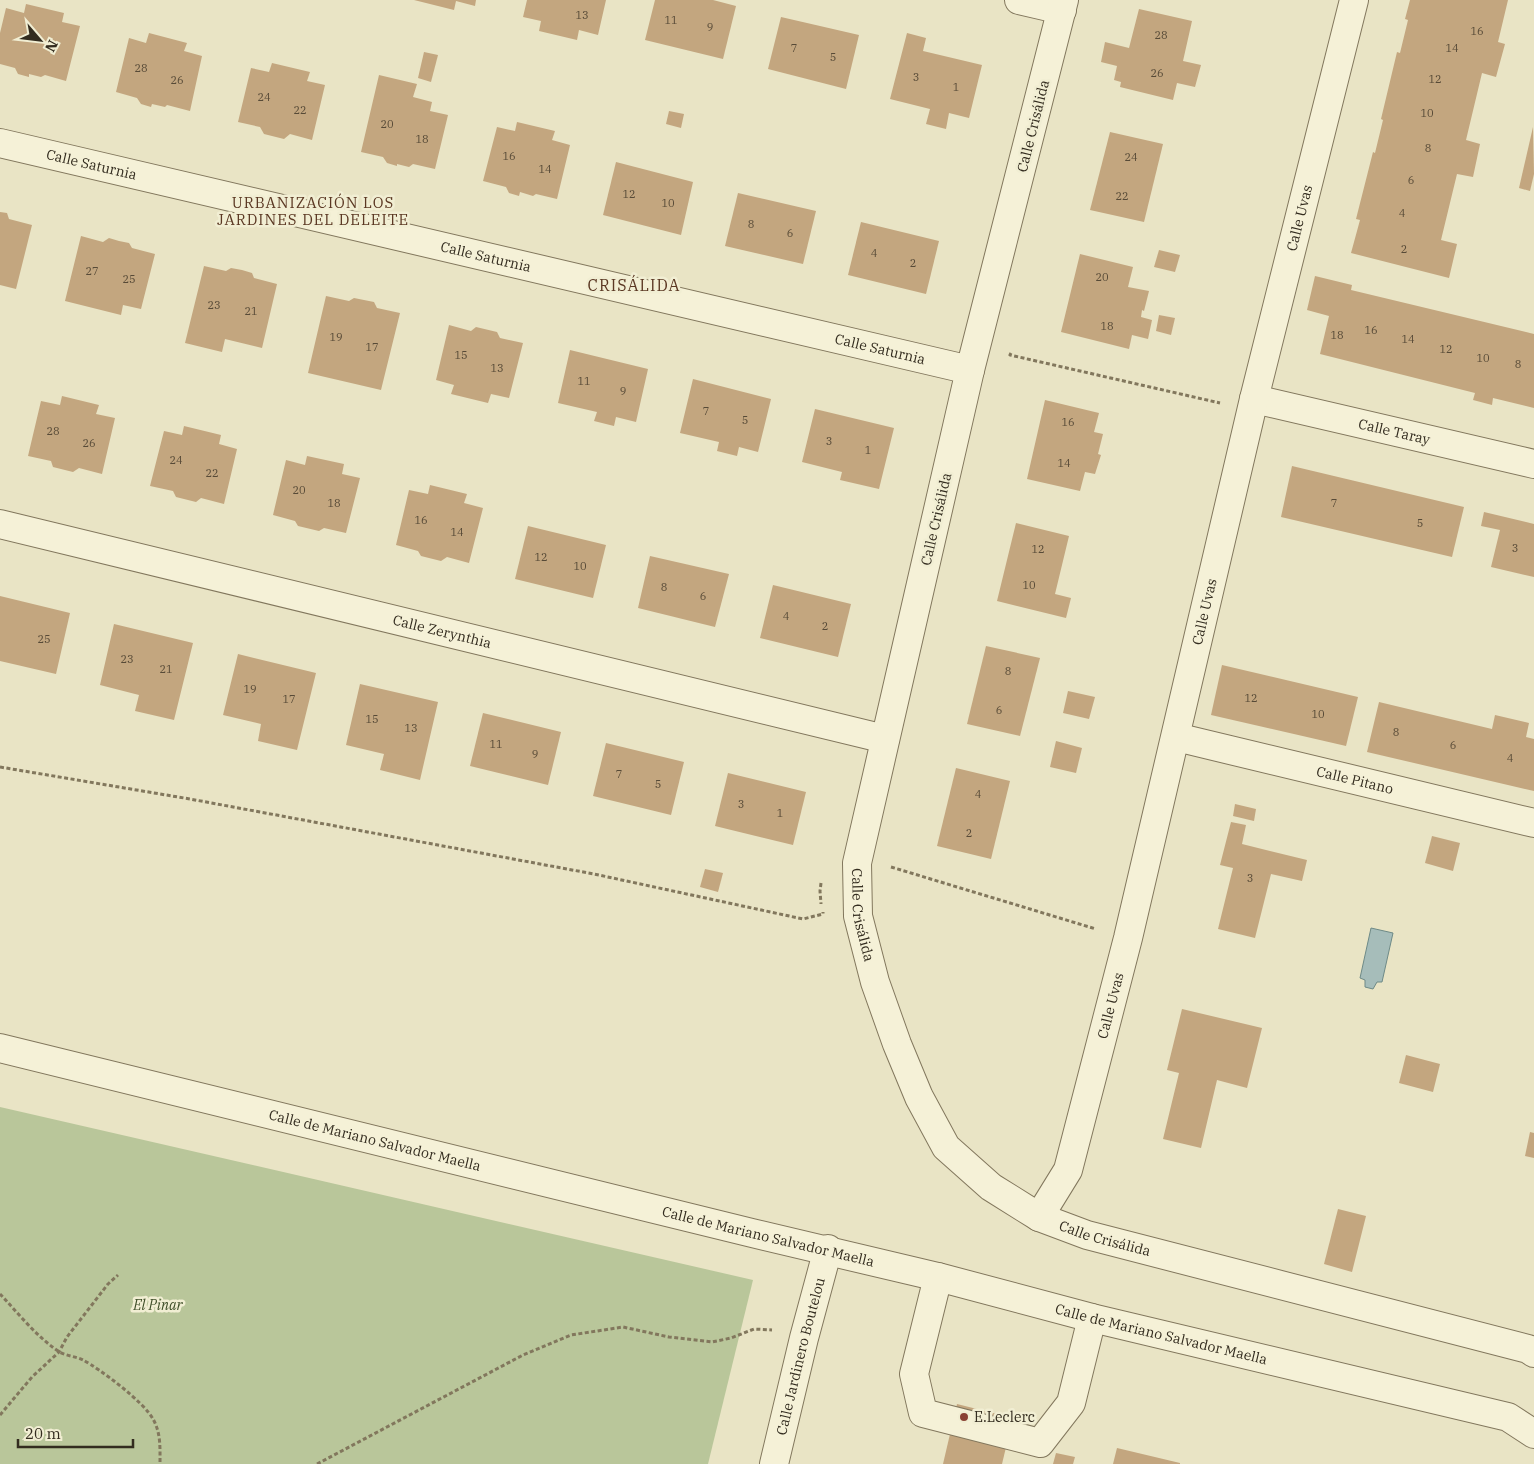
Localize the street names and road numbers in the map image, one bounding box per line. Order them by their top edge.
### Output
street label: Calle Crisálida [1013,78,1053,174]
street label: Calle Saturnia [44,145,139,184]
street label: Calle Uvas [1282,183,1316,253]
street label: Calle Saturnia [439,237,533,276]
street label: Calle Saturnia [833,330,928,368]
street label: Calle Taray [1357,415,1432,449]
street label: Calle Crisálida [917,471,955,567]
street label: Calle Uvas [1188,576,1221,647]
street label: Calle Zerynthia [391,611,494,652]
street label: Calle Pitano [1315,762,1395,798]
street label: Calle Crisálida [848,868,878,964]
street label: Calle Uvas [1093,970,1128,1041]
street label: Calle de Mariano Salvador Maella [267,1105,483,1175]
street label: Calle de Mariano Salvador Maella [660,1202,876,1271]
street label: Calle Crisálida [1057,1216,1153,1260]
street label: Calle Jardinero Boutelou [772,1275,829,1437]
street label: Calle de Mariano Salvador Maella [1053,1300,1269,1368]

